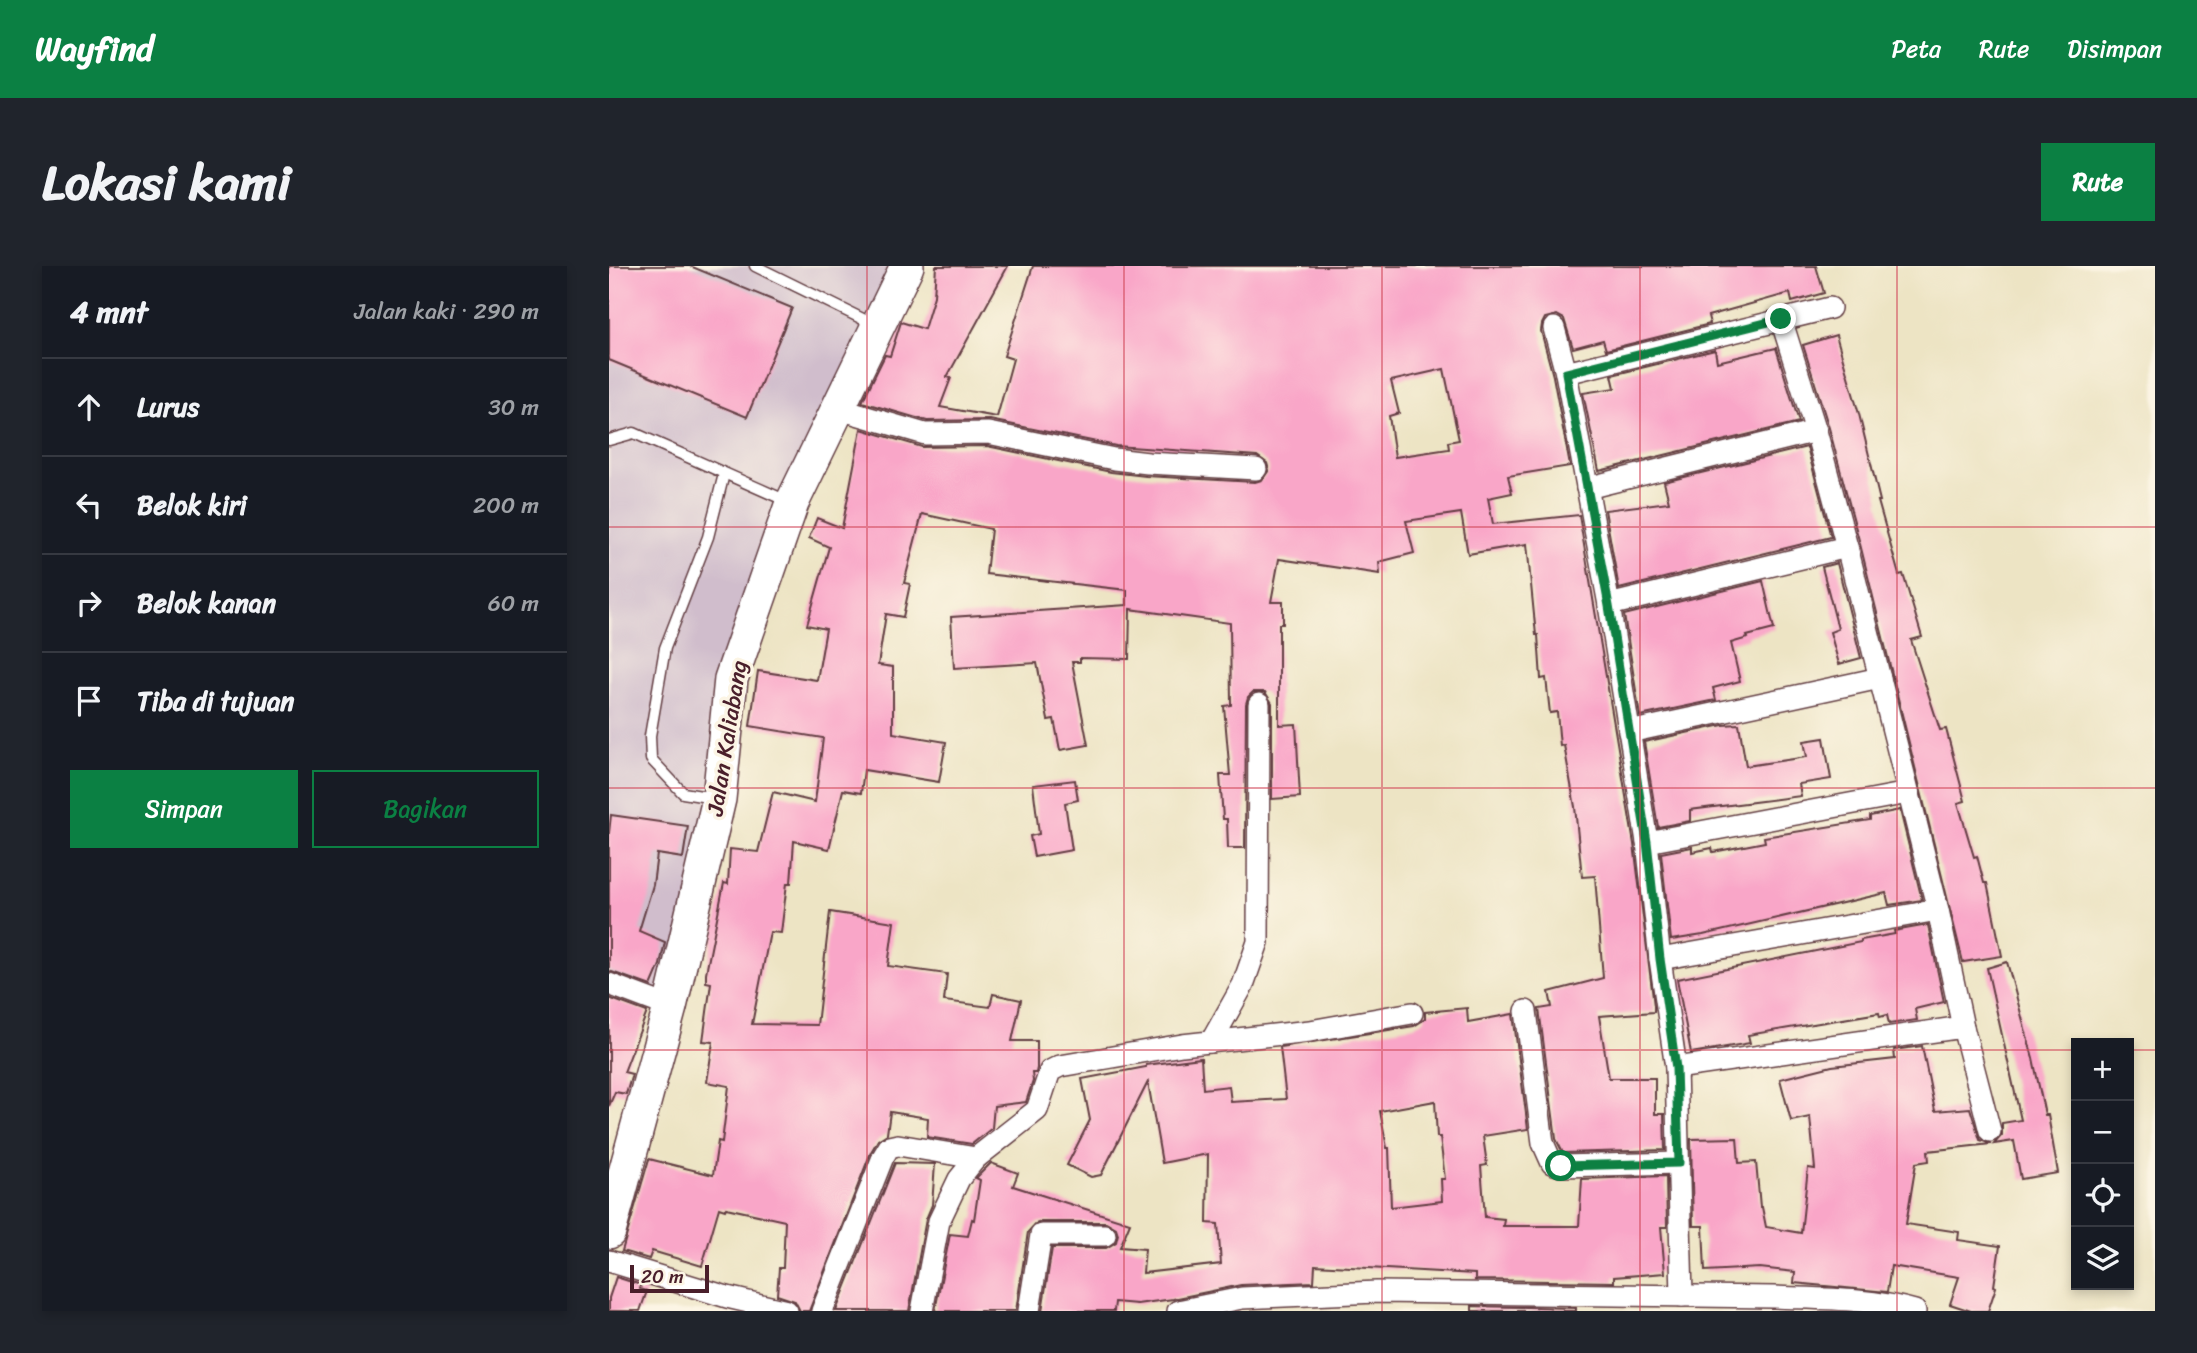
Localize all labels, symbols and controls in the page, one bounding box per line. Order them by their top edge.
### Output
text: Wayfind [35,20,154,78]
text: Peta [1892,28,1941,70]
text: Rute [1979,28,2029,70]
text: Disimpan [2067,28,2162,70]
text: Lokasi kami [42,139,291,226]
button: Rute [2041,143,2155,221]
text: 4 mnt [70,285,148,339]
text: Jalan kaki · 290 m [354,291,539,332]
route end [1765,303,1796,334]
text: Lurus [137,384,200,430]
text: 30 m [488,387,539,428]
icon: ahead [70,388,108,426]
text: Belok kiri [137,482,247,528]
text: 200 m [473,485,539,526]
icon: left [70,486,108,524]
text: Belok kanan [137,580,276,626]
text: 60 m [488,583,539,624]
icon: right [70,584,108,622]
street label: Jalan Kaliabang [694,657,760,820]
text: Tiba di tujuan [137,678,294,724]
icon: arrive [70,682,108,720]
button: Simpan [70,770,298,848]
button: Bagikan [312,770,539,848]
map controls [2071,1038,2134,1290]
button: + [2071,1038,2134,1101]
button: − [2071,1101,2134,1164]
route start [1545,1150,1576,1181]
button: locate [2071,1164,2134,1227]
button: layers [2071,1227,2134,1290]
text: 20 m [641,1260,684,1293]
scale bar [630,1262,709,1294]

